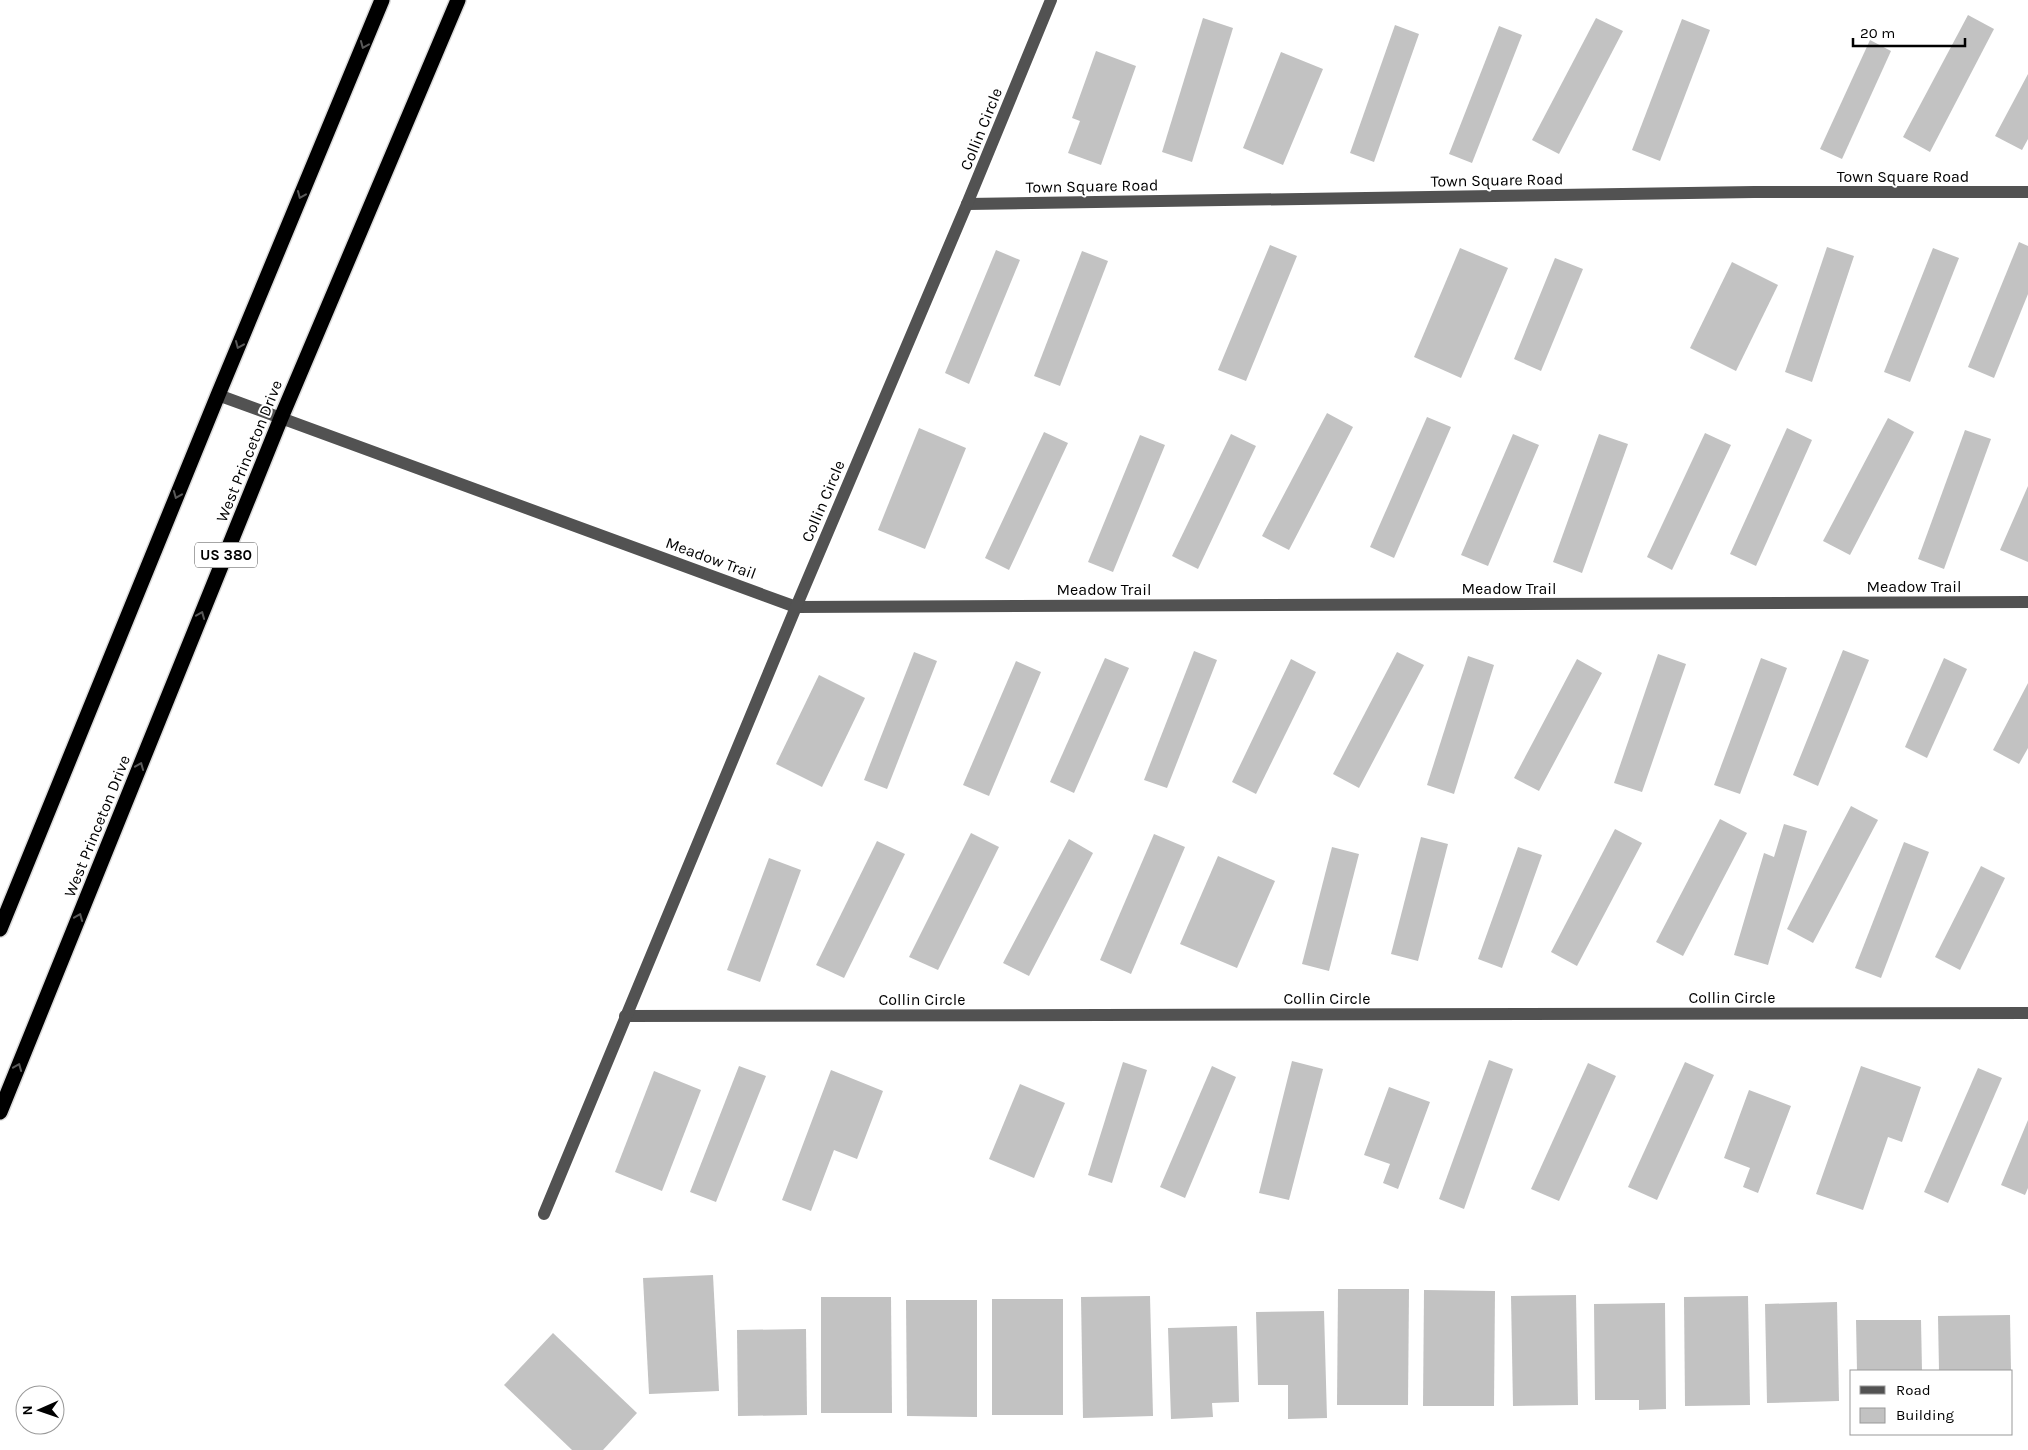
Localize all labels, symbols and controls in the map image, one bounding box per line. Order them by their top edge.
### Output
scale bar [1853,15,1966,47]
text: 20 m [1860,24,1895,42]
one-way arrow [359,40,370,49]
street label: Collin Circle [956,85,1006,173]
street label: Town Square Road [1837,167,1969,186]
street label: Town Square Road [1431,169,1563,191]
street label: Town Square Road [1026,175,1158,197]
one-way arrow [297,190,308,199]
one-way arrow [234,340,245,349]
street label: West Princeton Drive [212,377,286,525]
street label: Collin Circle [797,457,849,545]
one-way arrow [173,490,183,499]
street label: Meadow Trail [663,533,759,583]
road number: US 380 [195,542,257,568]
street label: Meadow Trail [1867,577,1961,596]
street label: Meadow Trail [1462,579,1556,598]
street label: Meadow Trail [1057,580,1151,599]
one-way arrow [195,611,206,620]
street label: West Princeton Drive [60,752,134,900]
one-way arrow [134,762,145,771]
one-way arrow [74,913,84,921]
street label: Collin Circle [1688,988,1776,1007]
street label: Collin Circle [1283,989,1371,1008]
street label: Collin Circle [878,990,966,1009]
one-way arrow [12,1063,23,1072]
legend [1850,1370,2013,1435]
text: Road [1896,1381,1931,1399]
north arrow [15,1385,65,1435]
text: N [19,1405,36,1416]
text: Building [1896,1406,1954,1424]

